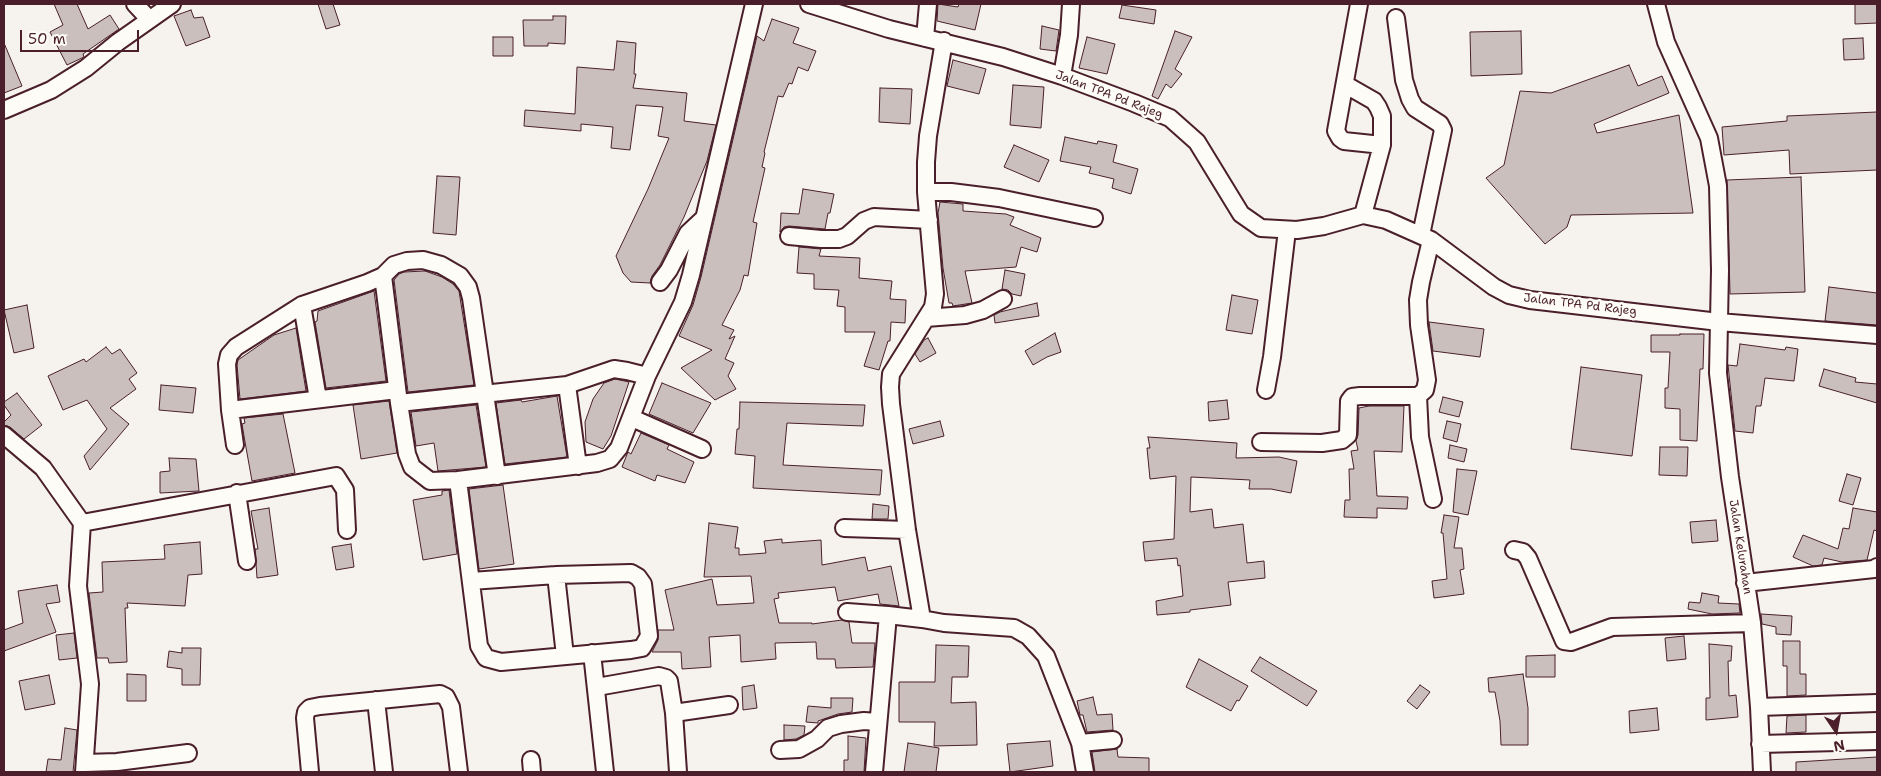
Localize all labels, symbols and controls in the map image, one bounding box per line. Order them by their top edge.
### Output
scale bar [22,20,141,52]
text: 50 m [28,29,66,49]
street label: Jalan TPA Pd Rajeg [1053,68,1165,122]
street label: Jalan TPA Pd Rajeg [1523,291,1637,319]
street label: Jalan Kelurahan [1725,499,1755,595]
north arrow [1811,706,1861,756]
text: N [1832,736,1846,756]

